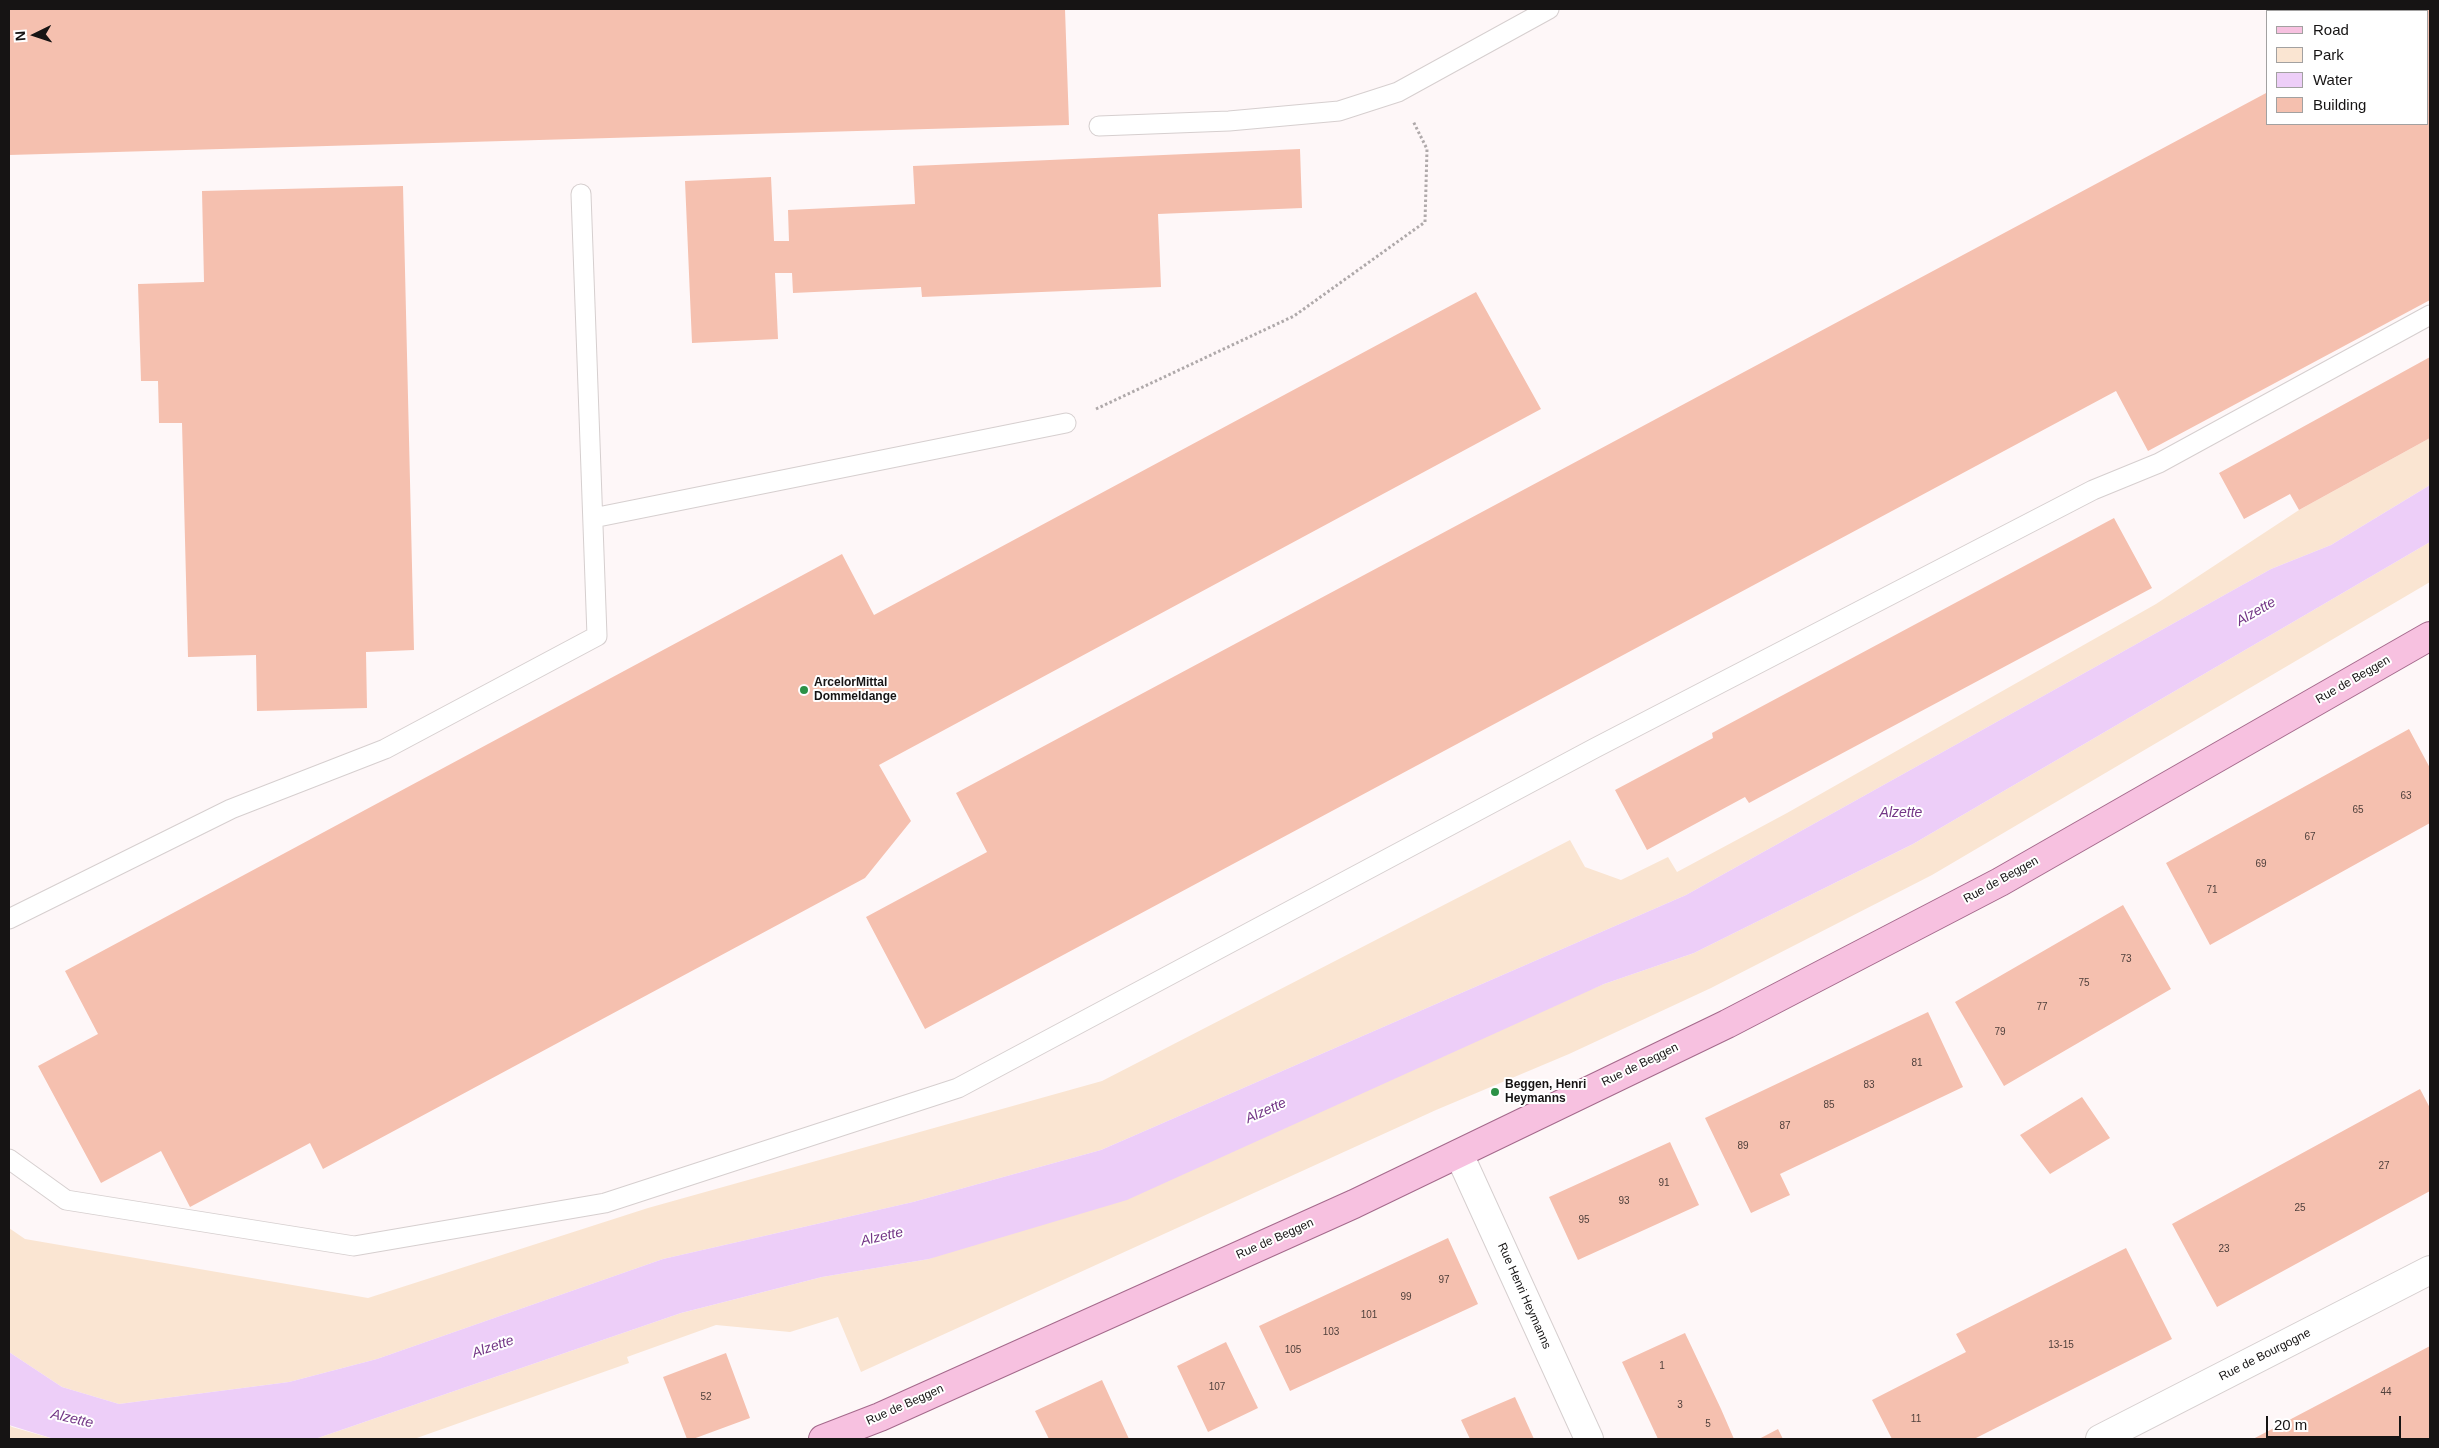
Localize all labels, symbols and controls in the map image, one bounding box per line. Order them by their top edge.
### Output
north arrow [10,10,60,60]
legend [2266,10,2429,125]
text: Road [2313,21,2349,38]
text: N [12,30,28,42]
text: Park [2313,46,2344,63]
text: Water [2313,71,2352,88]
text: Building [2313,96,2366,113]
water label: Alzette [2233,594,2279,630]
street label: Rue de Beggen [2313,653,2393,707]
place label: ArcelorMittal Dommeldange [814,676,897,704]
marker: ArcelorMittal Dommeldange [798,684,810,696]
house number: 63 [2400,790,2412,802]
house number: 65 [2352,804,2364,816]
water label: Alzette [1880,805,1922,821]
house number: 67 [2304,831,2316,843]
street label: Rue de Beggen [1961,853,2041,907]
house number: 69 [2255,858,2267,870]
house number: 71 [2206,884,2218,896]
house number: 73 [2120,953,2132,965]
house number: 75 [2078,977,2090,989]
house number: 77 [2036,1001,2048,1013]
house number: 79 [1994,1026,2006,1038]
street label: Rue de Beggen [1599,1040,1681,1090]
house number: 81 [1911,1057,1923,1069]
place label: Beggen, Henri Heymanns [1505,1078,1586,1106]
house number: 83 [1863,1079,1875,1091]
marker: Beggen, Henri Heymanns [1489,1086,1501,1098]
water label: Alzette [1243,1095,1289,1127]
house number: 85 [1823,1099,1835,1111]
house number: 87 [1779,1120,1791,1132]
house number: 89 [1737,1140,1749,1152]
house number: 27 [2378,1160,2390,1172]
house number: 91 [1658,1177,1670,1189]
house number: 93 [1618,1195,1630,1207]
house number: 25 [2294,1202,2306,1214]
house number: 95 [1578,1214,1590,1226]
street label: Rue de Beggen [1234,1215,1316,1263]
water label: Alzette [859,1224,905,1250]
street label: Rue Henri Heymanns [1494,1241,1554,1351]
house number: 23 [2218,1243,2230,1255]
house number: 97 [1438,1274,1450,1286]
house number: 99 [1400,1291,1412,1303]
house number: 101 [1361,1309,1377,1321]
house number: 103 [1323,1326,1339,1338]
street label: Rue de Bourgogne [2217,1326,2313,1384]
water label: Alzette [470,1332,516,1362]
house number: 13-15 [2048,1339,2074,1351]
house number: 105 [1285,1344,1301,1356]
house number: 1 [1659,1360,1665,1372]
street label: Rue de Beggen [864,1381,946,1429]
house number: 107 [1209,1381,1225,1393]
house number: 44 [2380,1386,2392,1398]
house number: 52 [700,1391,712,1403]
house number: 3 [1677,1399,1683,1411]
water label: Alzette [49,1406,95,1432]
scale bar [2269,1406,2404,1438]
house number: 11 [1911,1413,1921,1425]
text: 20 m [2274,1416,2307,1433]
house number: 5 [1705,1418,1711,1430]

